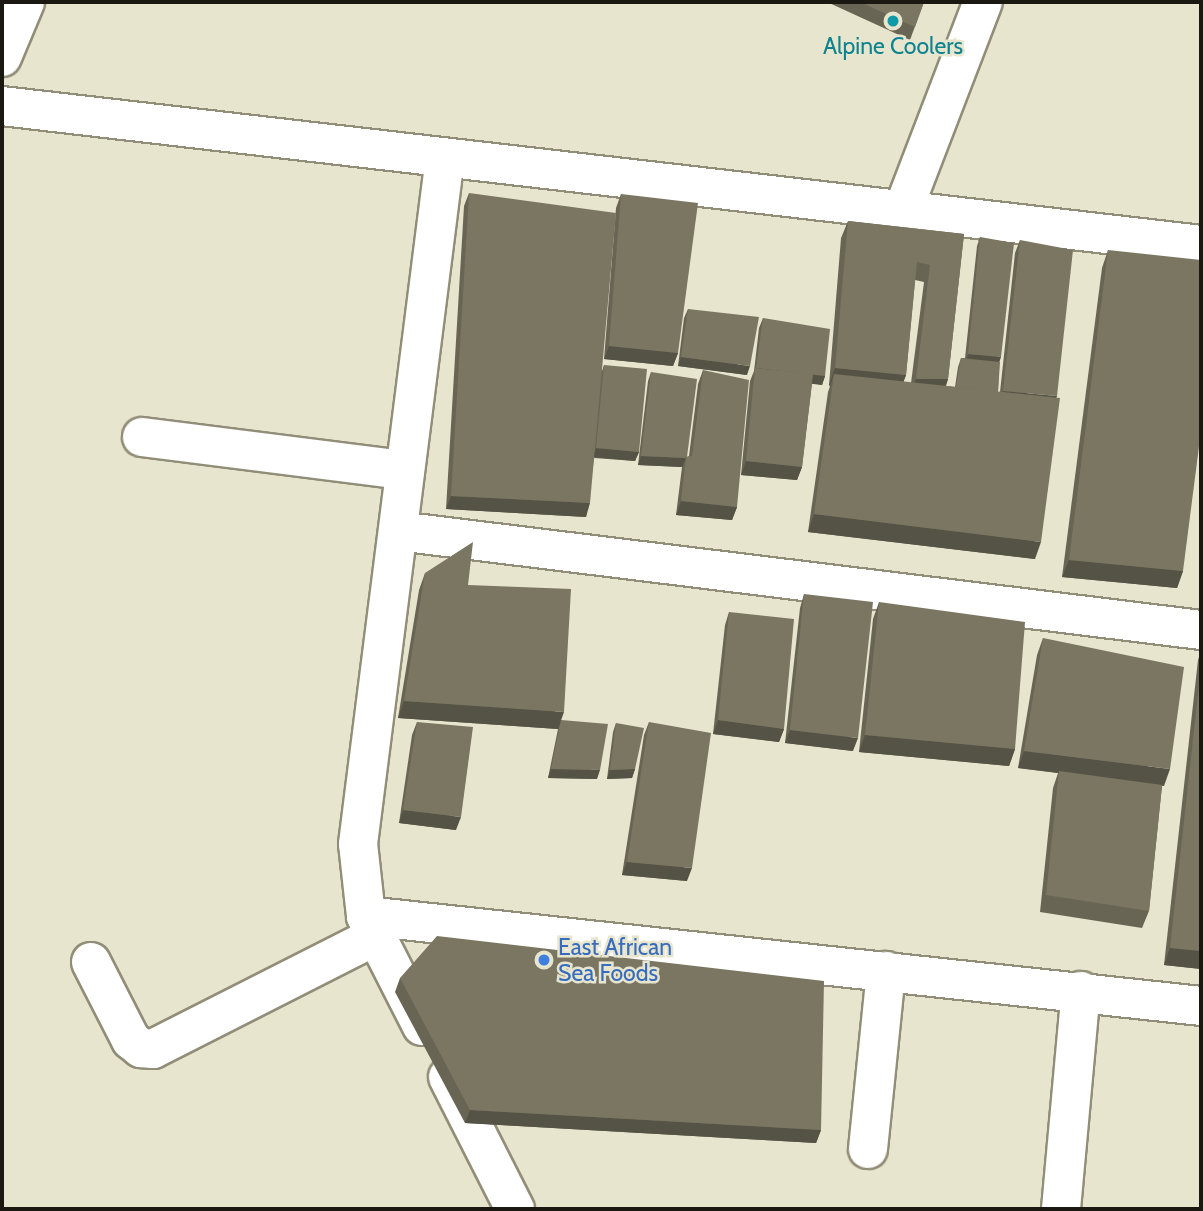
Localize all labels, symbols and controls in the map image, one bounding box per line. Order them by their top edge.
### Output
marker: Alpine Coolers [885,13,901,29]
place label: Alpine Coolers [823,32,963,60]
place label: East African Sea Foods [558,933,672,987]
marker: East African Sea Foods [536,952,552,968]

